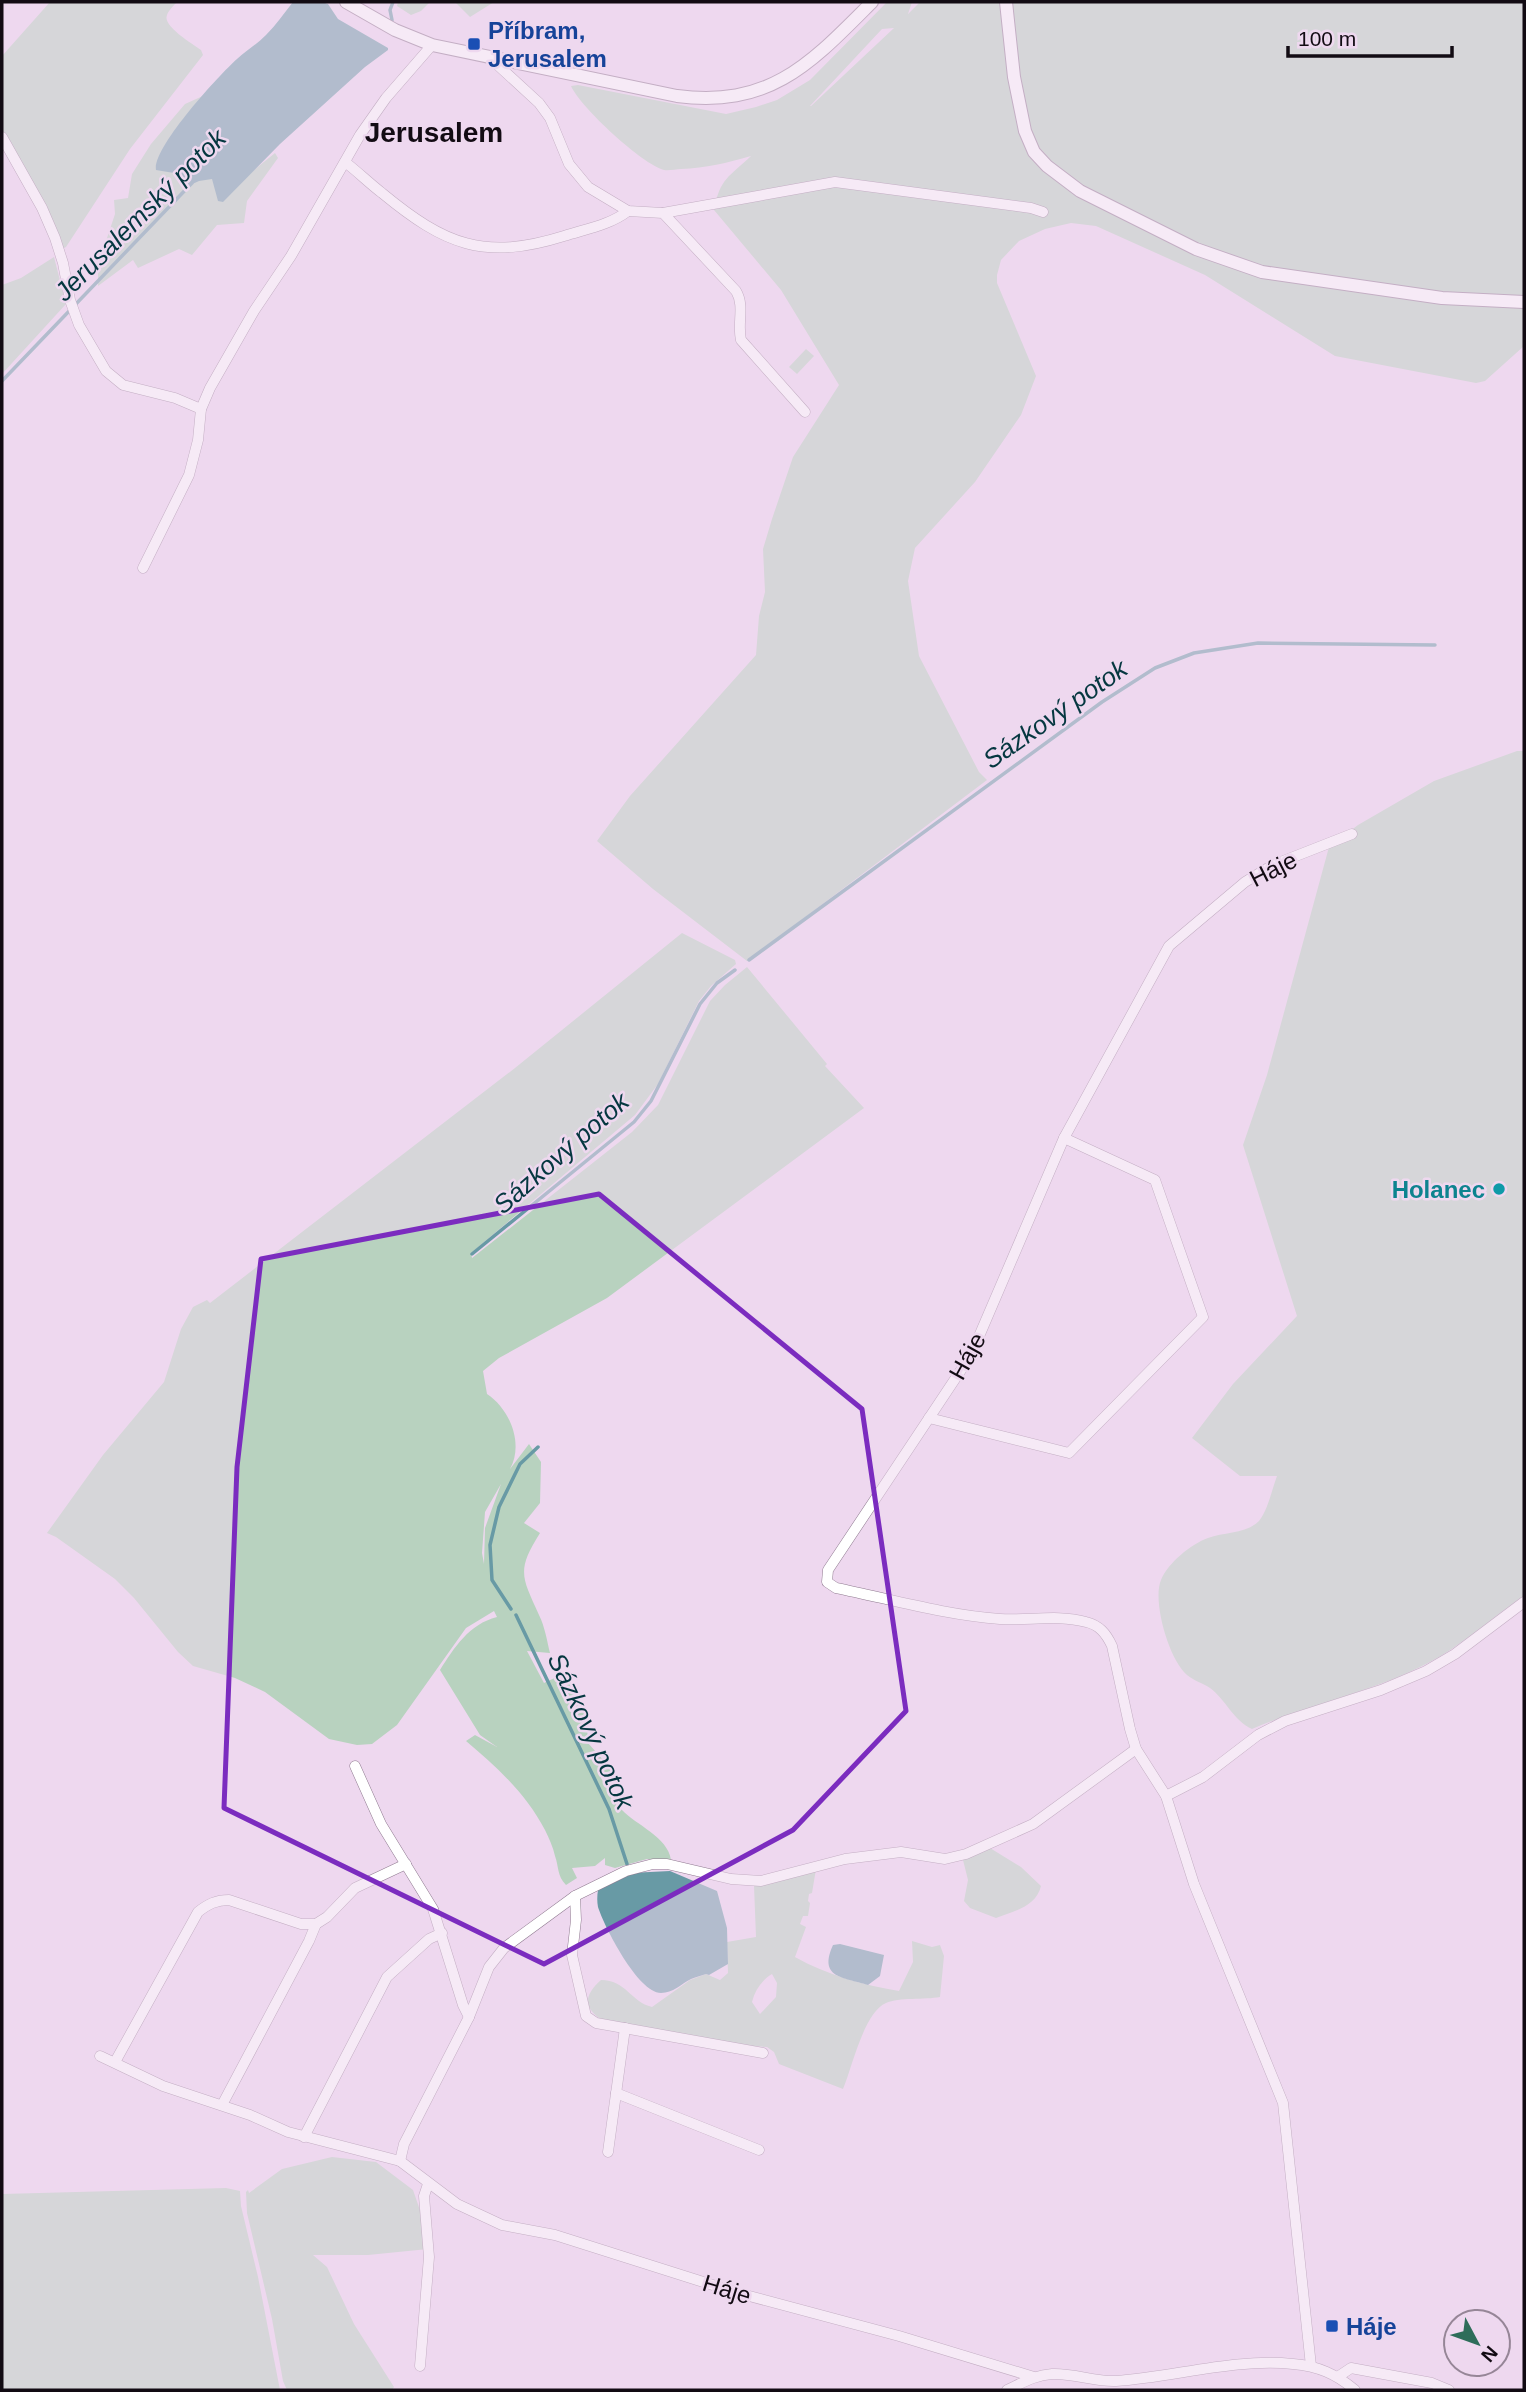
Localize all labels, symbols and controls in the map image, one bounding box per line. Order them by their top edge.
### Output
scale bar [1288,14,1452,58]
place label: Příbram, Jerusalem [488,17,607,72]
text: 100 m [1298,27,1356,50]
marker: Příbram, Jerusalem [466,36,482,52]
district label: Jerusalem [365,117,503,148]
water label: Jerusalemský potok [47,122,233,308]
water label: Sázkový potok [977,652,1134,775]
street label: Háje [1245,846,1301,892]
water label: Sázkový potok [487,1085,636,1220]
place label: Holanec [1392,1176,1485,1203]
marker: Holanec [1491,1181,1507,1197]
street label: Háje [943,1328,991,1384]
water label: Sázkový potok [542,1648,641,1816]
street label: Háje [699,2269,755,2309]
north arrow [1442,2308,1512,2378]
place label: Háje [1346,2313,1397,2340]
marker: Háje [1324,2318,1340,2334]
text: N [1477,2342,1502,2366]

